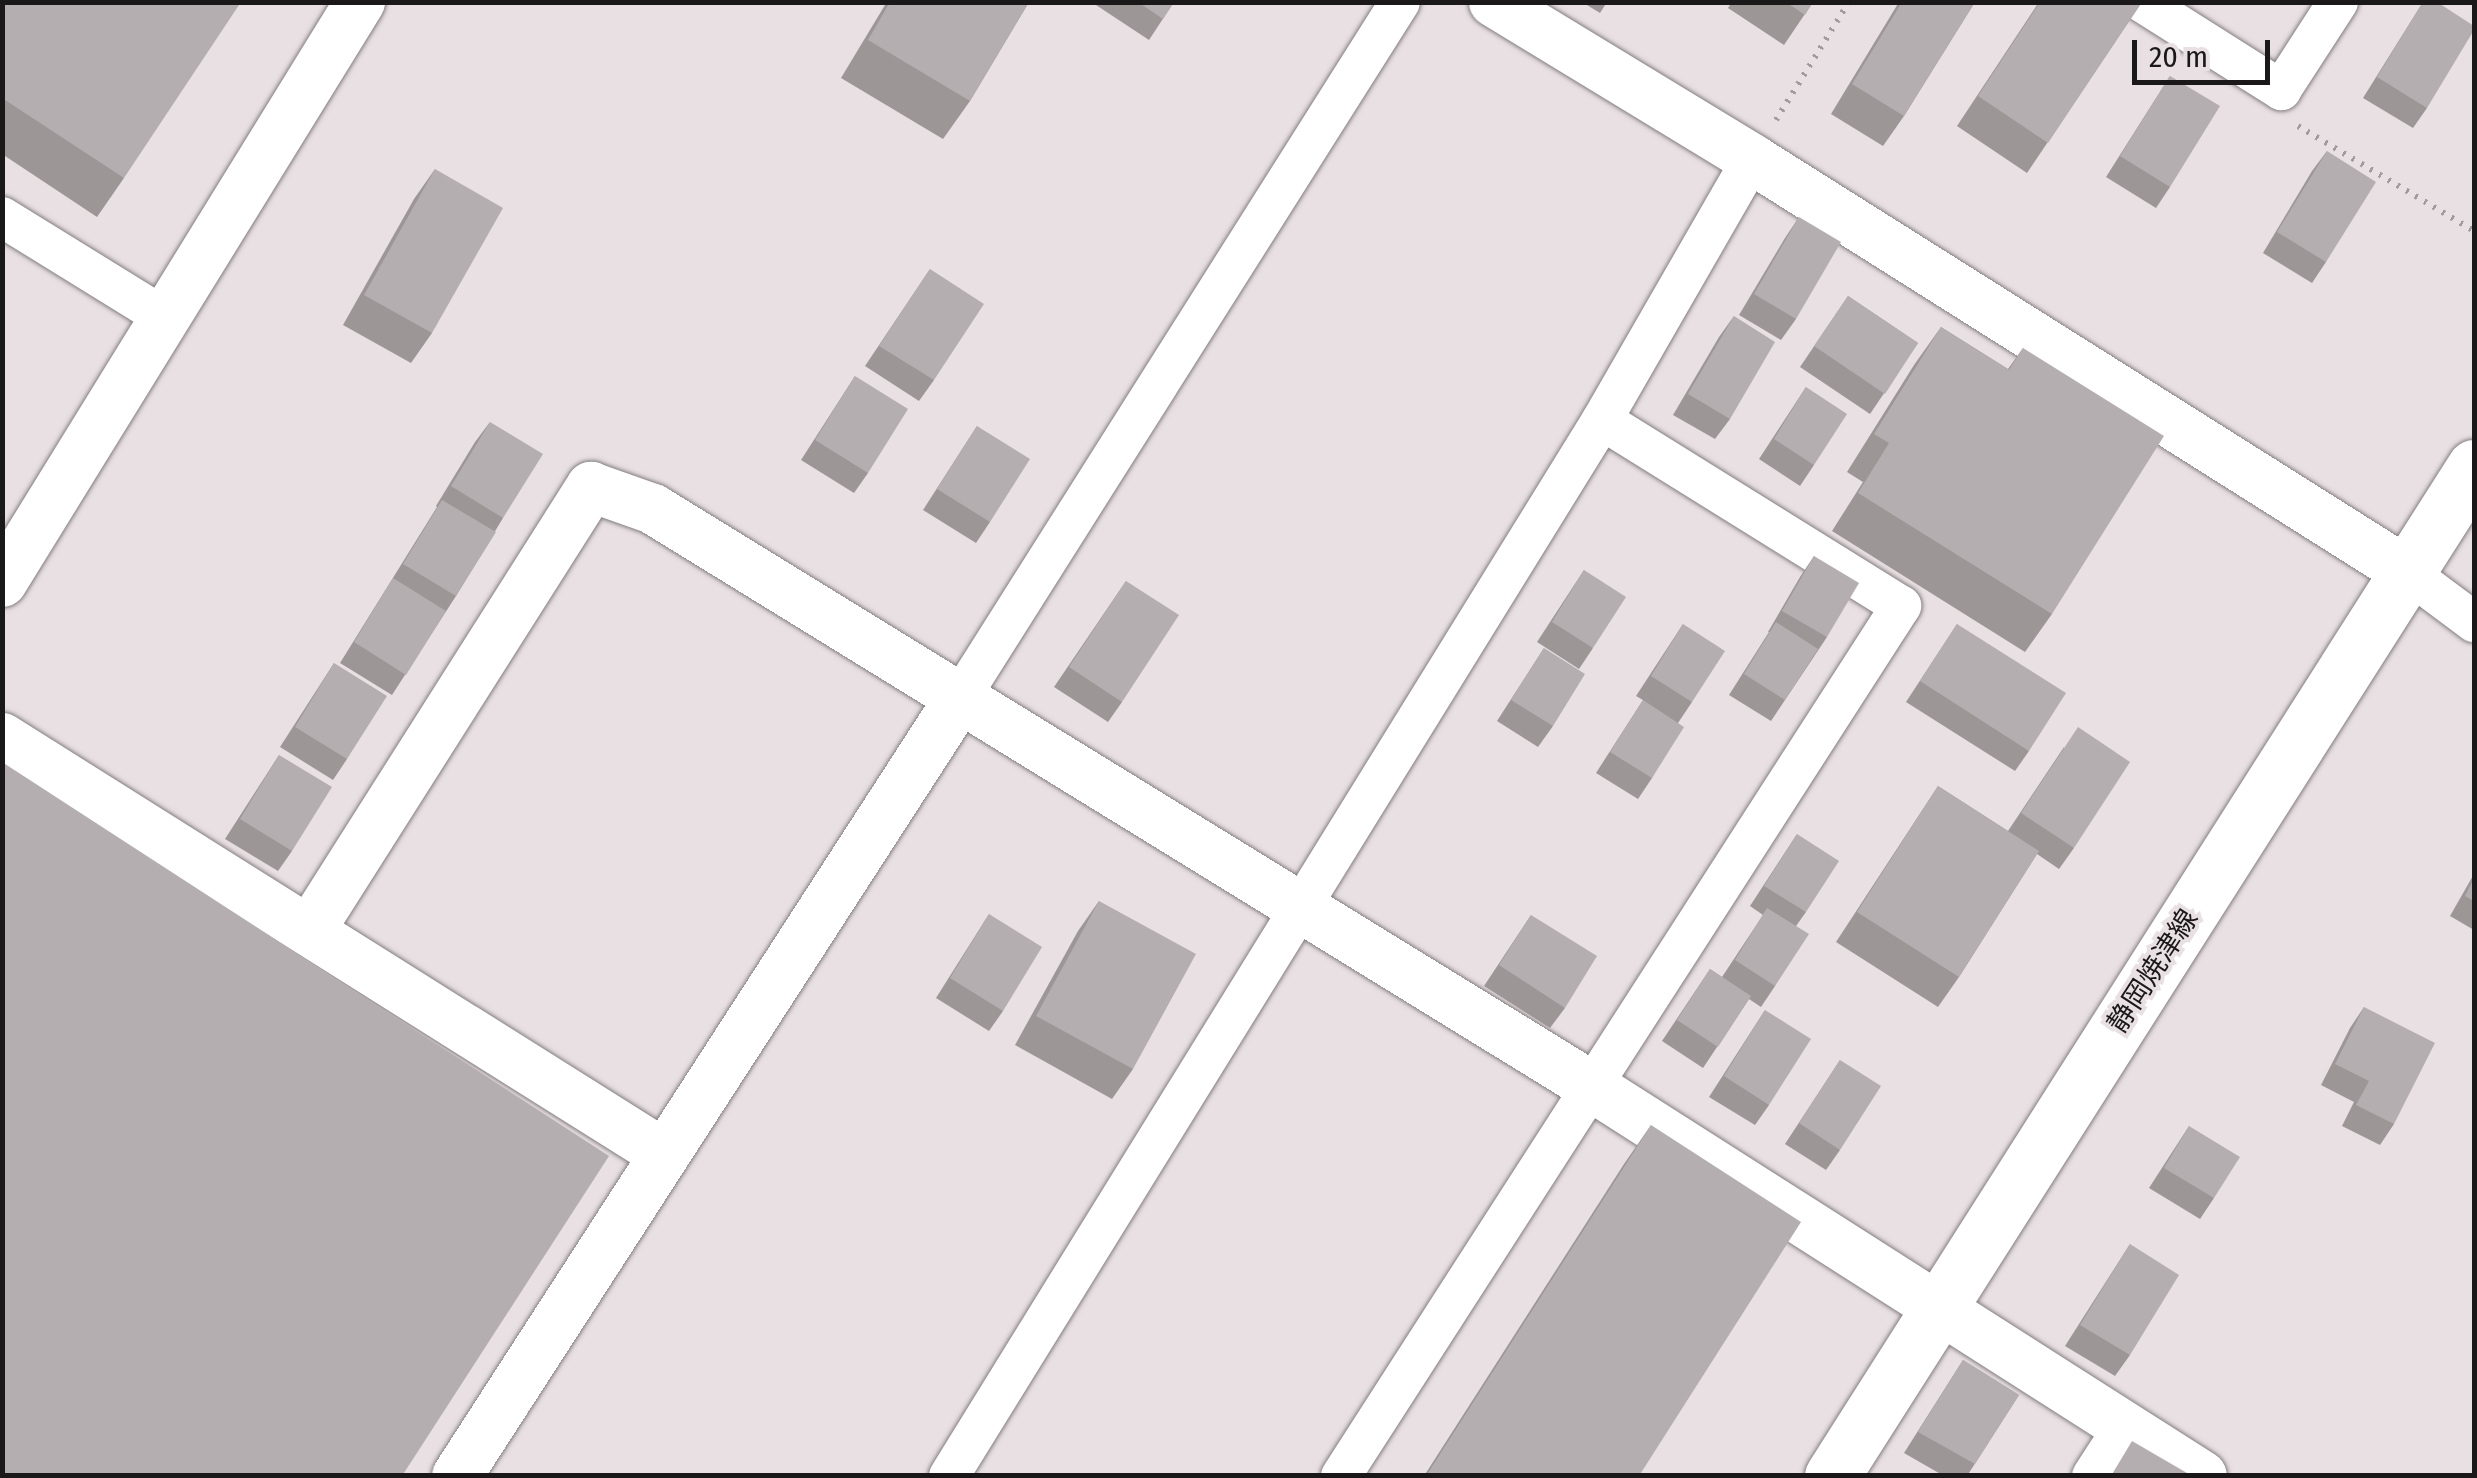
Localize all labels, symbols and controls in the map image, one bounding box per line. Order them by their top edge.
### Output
scale bar [2137,20,2274,82]
text: 20 m [2149,39,2208,75]
street label: 静岡焼津線 [2101,903,2205,1039]

